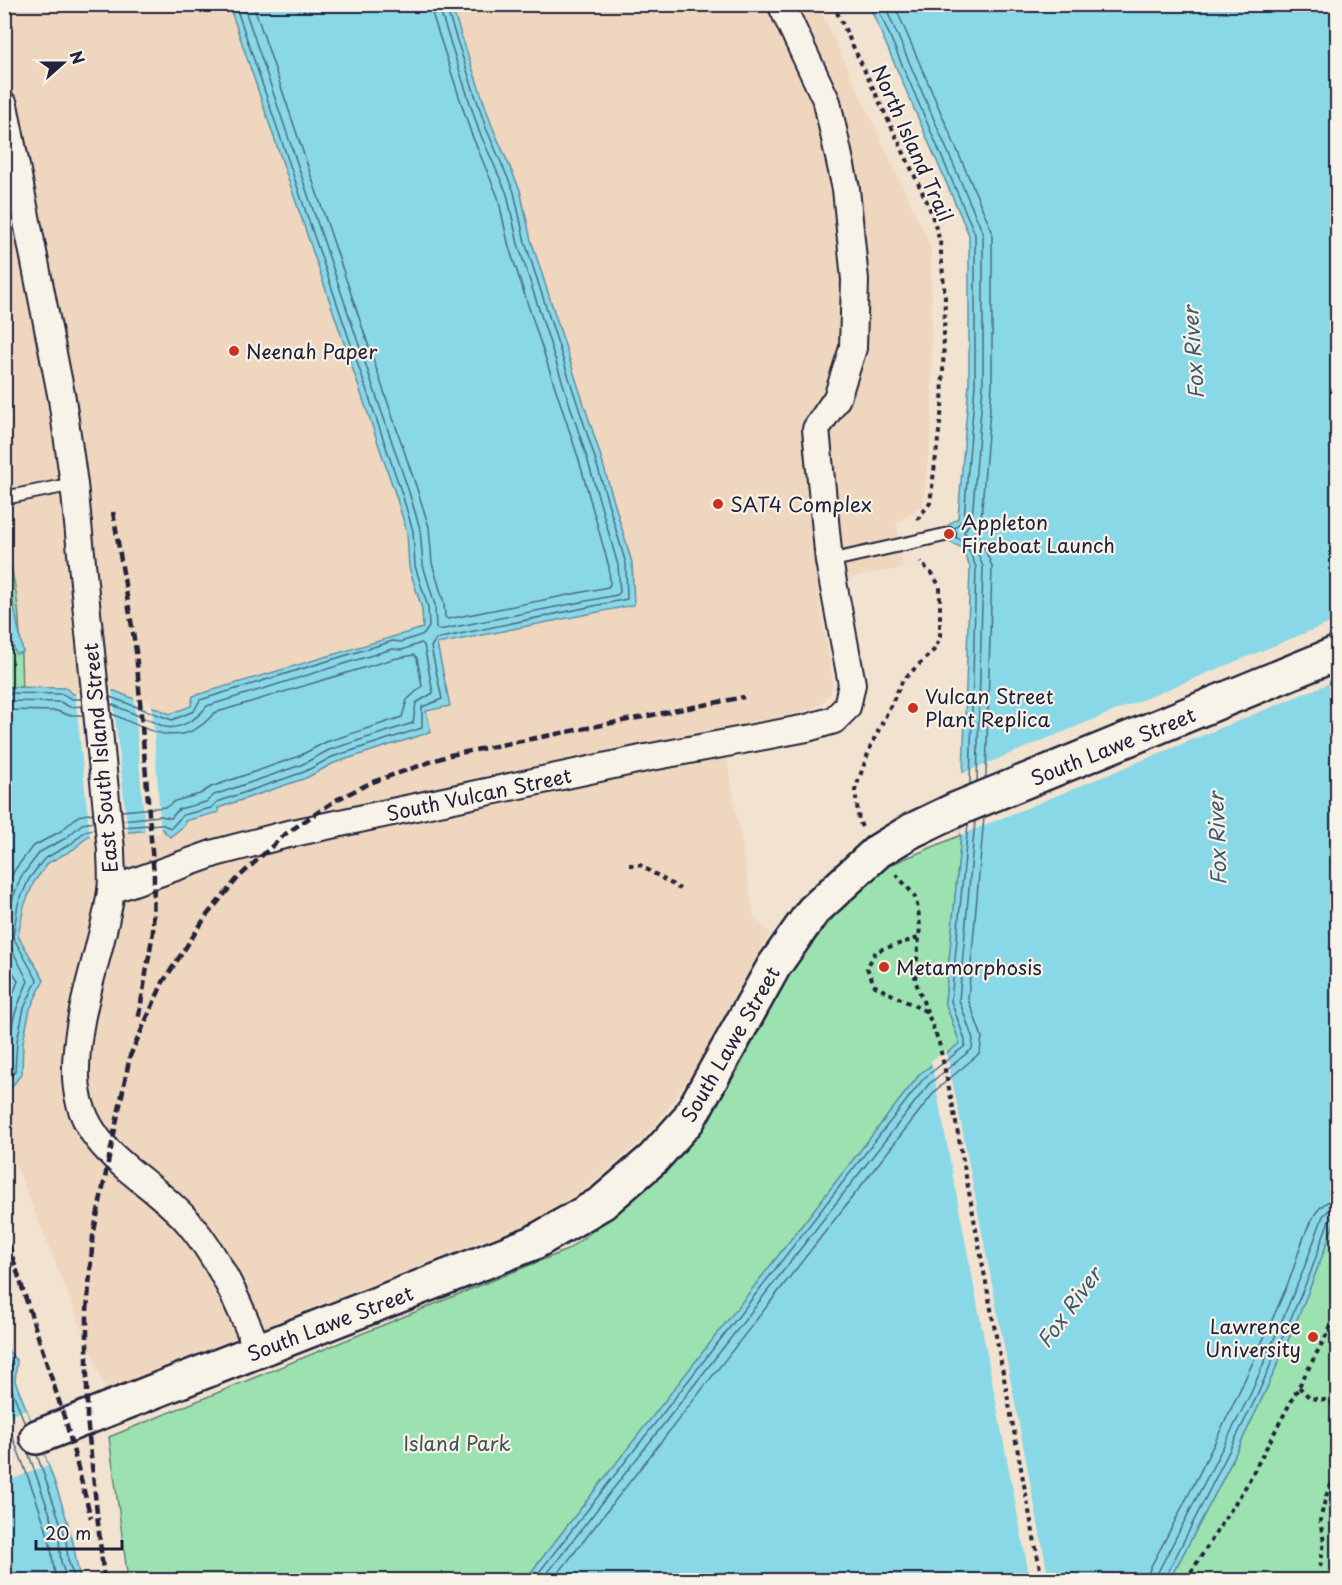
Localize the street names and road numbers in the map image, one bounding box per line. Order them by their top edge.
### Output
street label: North Island Trail [865,60,961,226]
street label: East South Island Street [75,642,125,874]
street label: South Lawe Street [1026,699,1200,793]
street label: South Vulcan Street [384,760,574,828]
street label: South Lawe Street [673,961,787,1127]
street label: South Lawe Street [243,1278,417,1368]

